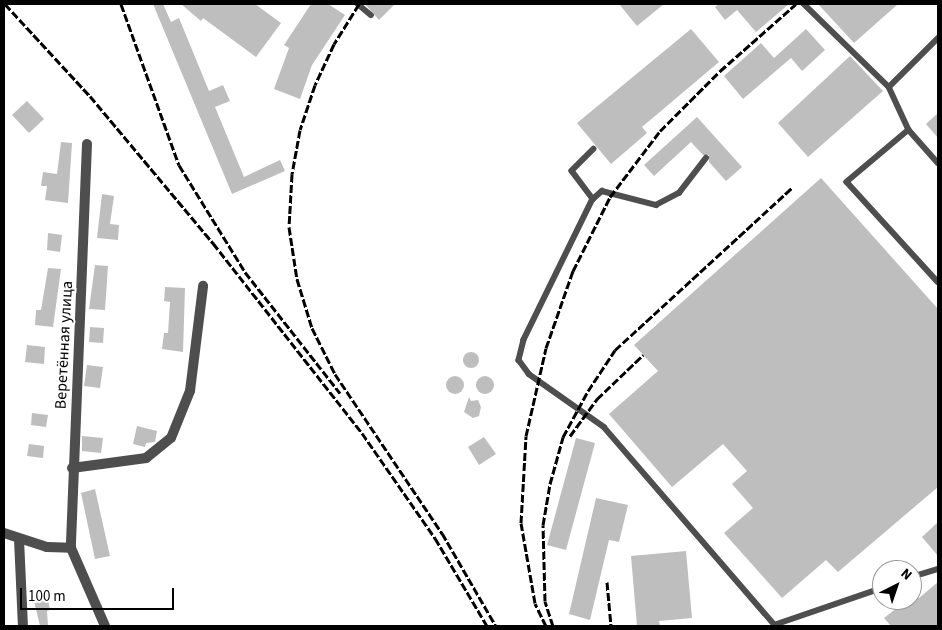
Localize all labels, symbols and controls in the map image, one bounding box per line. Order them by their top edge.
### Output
street label: Веретённая улица [51,280,77,410]
north arrow [872,560,922,610]
text: N [896,564,916,585]
scale bar [22,578,176,610]
text: 100 m [28,586,66,607]

